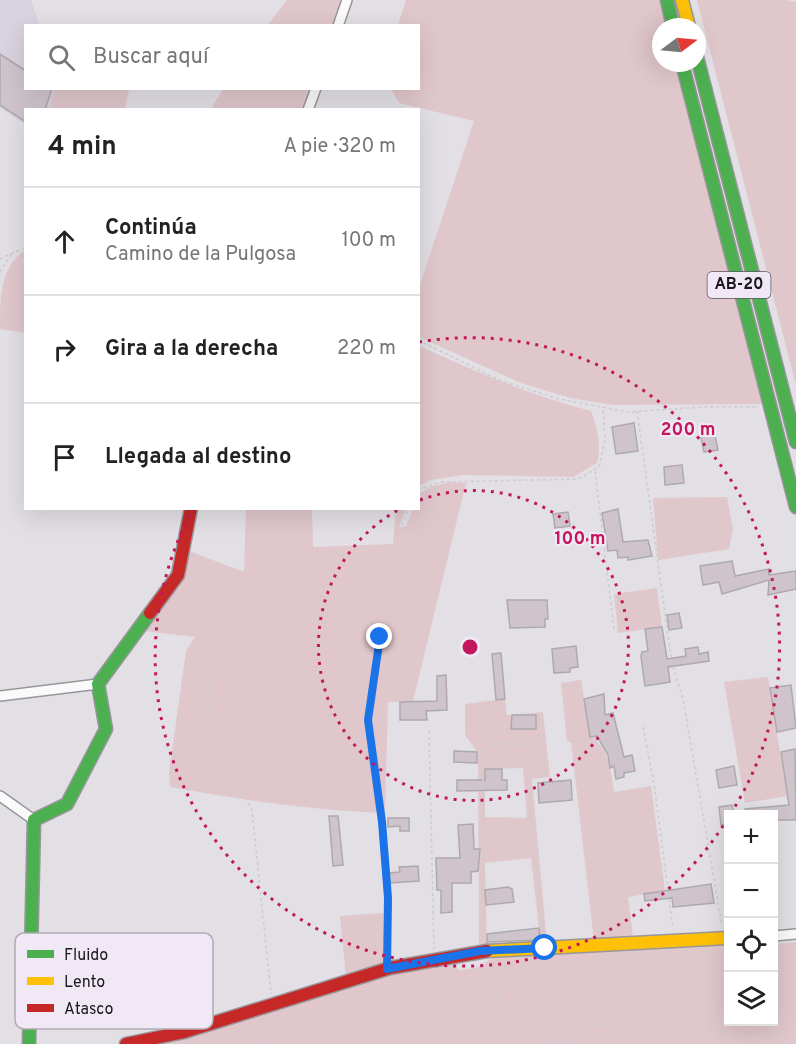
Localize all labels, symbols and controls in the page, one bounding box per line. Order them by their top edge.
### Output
north arrow [652,18,706,72]
search box [24,24,420,90]
icon: search [45,41,78,74]
text: Buscar aquí [93,44,209,71]
text: 4 min [48,131,117,164]
text: A pie · 320 m [284,134,396,160]
text: Continúa [105,215,197,242]
icon: ahead [48,225,81,258]
text: 100 m [341,228,396,254]
text: Camino de la Pulgosa [105,242,296,268]
road number: AB-20 [708,272,771,298]
icon: right [48,333,81,366]
text: Gira a la derecha [105,336,278,363]
text: 220 m [337,336,396,362]
text: 200 m [660,419,716,442]
icon: arrive [48,441,81,474]
text: Llegada al destino [105,444,291,471]
text: 100 m [554,528,606,551]
route end [366,623,392,649]
centre of rings [460,637,480,657]
map controls [724,810,778,1026]
button: + [724,810,778,864]
button: − [724,864,778,918]
button: locate [724,918,778,972]
legend [15,933,213,1029]
route start [531,934,557,960]
text: Fluido [64,946,108,966]
button: layers [724,972,778,1026]
text: Lento [64,973,105,993]
text: Atasco [64,1000,113,1020]

